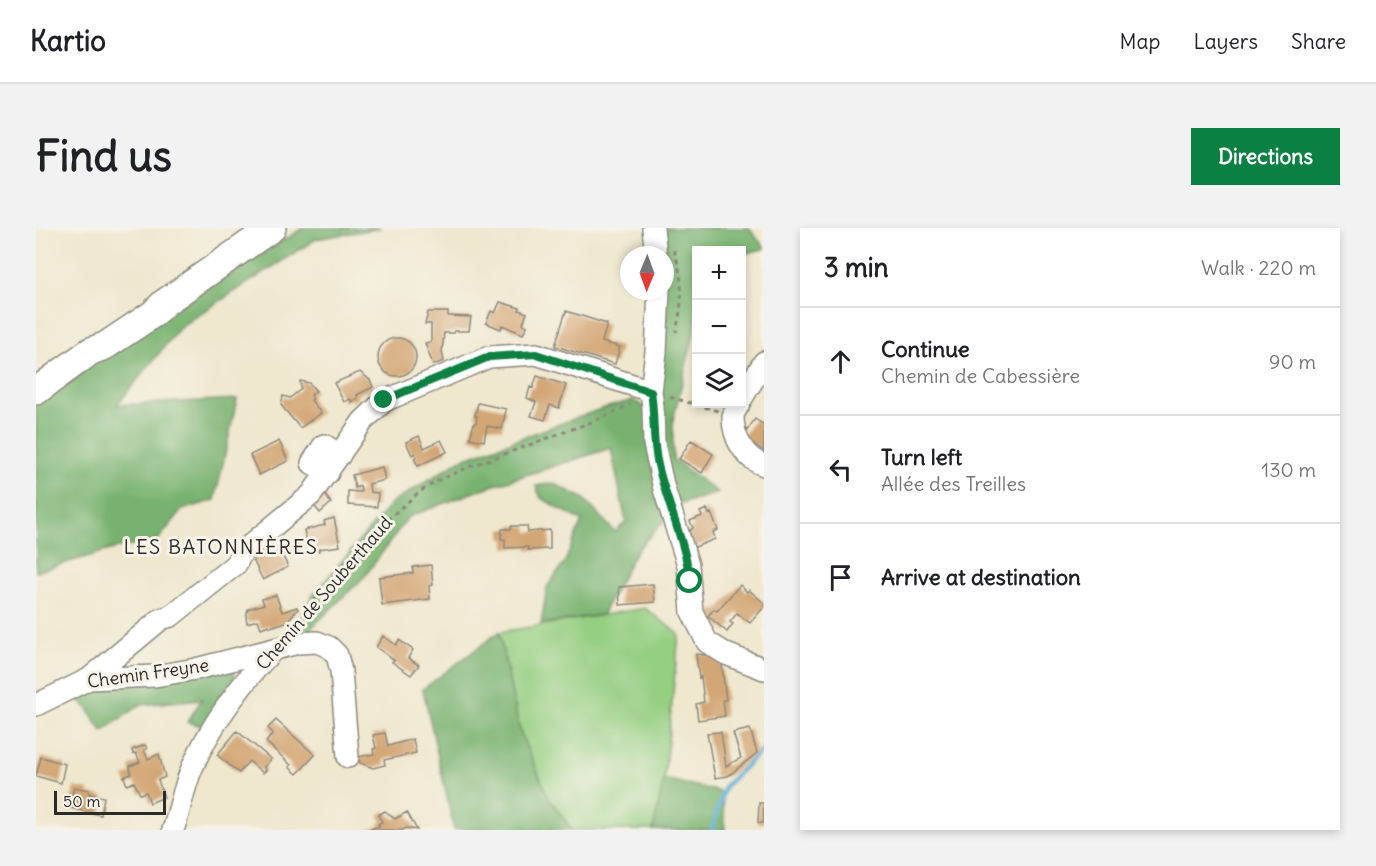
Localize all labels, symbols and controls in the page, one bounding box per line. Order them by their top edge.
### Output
text: Kartio [30,23,106,59]
text: Map [1120,28,1160,55]
text: Layers [1193,28,1258,55]
text: Share [1291,28,1346,55]
button: Directions [1191,128,1340,185]
text: Find us [36,130,172,182]
north arrow [620,246,674,300]
map controls [692,246,746,408]
button: + [692,246,746,300]
text: 3 min [824,251,889,284]
text: Walk · 220 m [1201,255,1316,280]
button: − [692,300,746,354]
text: Continue [881,335,970,363]
icon: ahead [824,345,857,378]
text: 90 m [1269,349,1316,374]
button: layers [692,354,746,408]
text: Chemin de Cabessière [881,363,1080,388]
route end [370,386,396,412]
text: Turn left [881,443,962,471]
icon: left [824,453,857,486]
text: 130 m [1261,457,1316,482]
text: Allée des Treilles [881,471,1026,496]
street label: Chemin de Souberthaud [251,511,397,675]
district label: LES BATONNIÈRES [124,534,318,559]
icon: arrive [824,561,857,594]
text: Arrive at destination [881,563,1081,591]
route start [676,567,702,593]
street label: Chemin Freyne [86,653,210,693]
scale bar [54,788,166,816]
text: 50 m [63,791,101,811]

